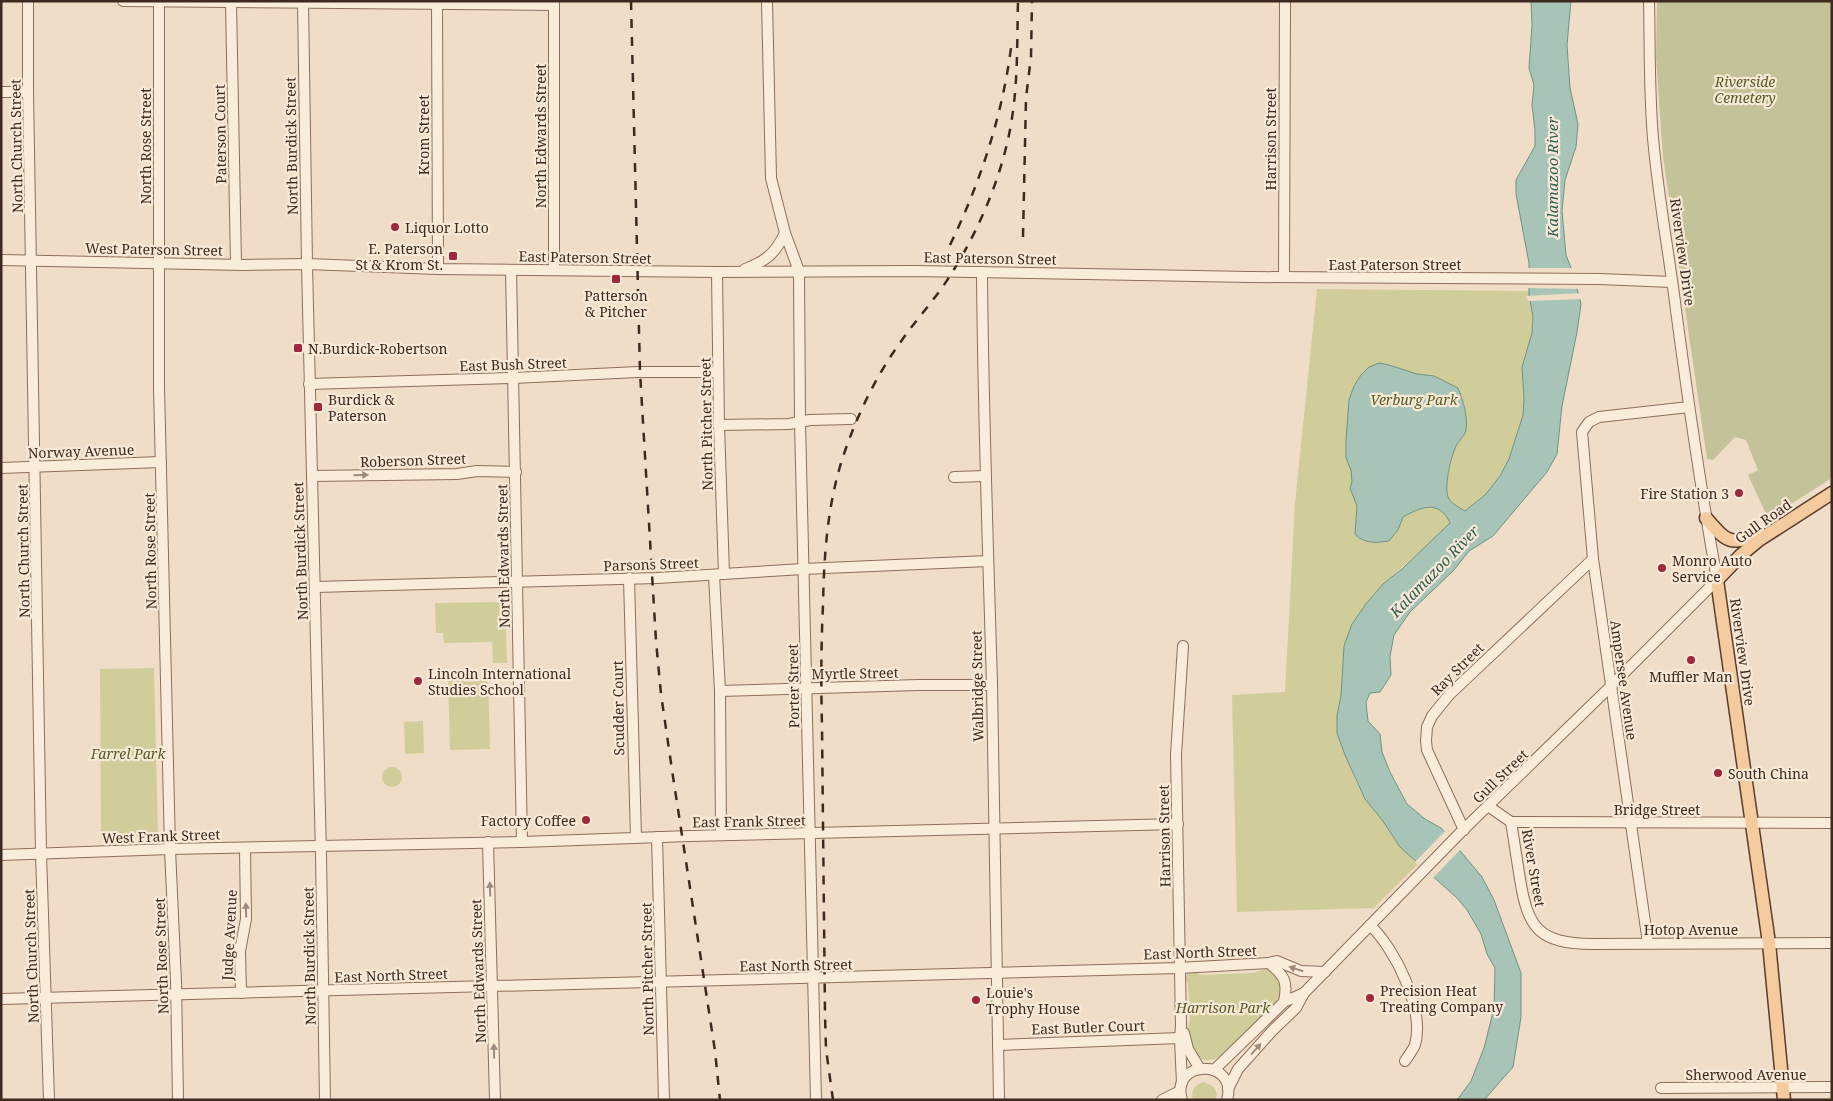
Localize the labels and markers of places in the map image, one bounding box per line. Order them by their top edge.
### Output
place label: Liquor Lotto [405,218,489,237]
marker: Liquor Lotto [389,221,401,233]
place label: E. Paterson St & Krom St. [355,239,443,274]
marker: E. Paterson St & Krom St. [447,250,459,262]
marker: Patterson & Pitcher [610,273,622,285]
place label: Patterson & Pitcher [584,286,648,321]
place label: N.Burdick-Robertson [308,339,448,358]
marker: N.Burdick-Robertson [292,342,304,354]
place label: Burdick & Paterson [328,390,395,425]
marker: Burdick & Paterson [312,401,324,413]
place label: Fire Station 3 [1640,484,1729,503]
marker: Fire Station 3 [1733,487,1745,499]
place label: Monro Auto Service [1672,551,1752,586]
marker: Monro Auto Service [1656,562,1668,574]
marker: Muffler Man [1685,654,1697,666]
place label: Lincoln International Studies School [428,664,572,699]
place label: Muffler Man [1649,667,1733,686]
marker: Lincoln International Studies School [412,675,424,687]
place label: South China [1728,764,1809,783]
marker: South China [1712,767,1724,779]
place label: Factory Coffee [481,811,576,830]
marker: Factory Coffee [580,814,592,826]
place label: Precision Heat Treating Company [1380,981,1503,1016]
place label: Louie's Trophy House [986,983,1080,1018]
marker: Precision Heat Treating Company [1364,992,1376,1004]
marker: Louie's Trophy House [970,994,982,1006]

